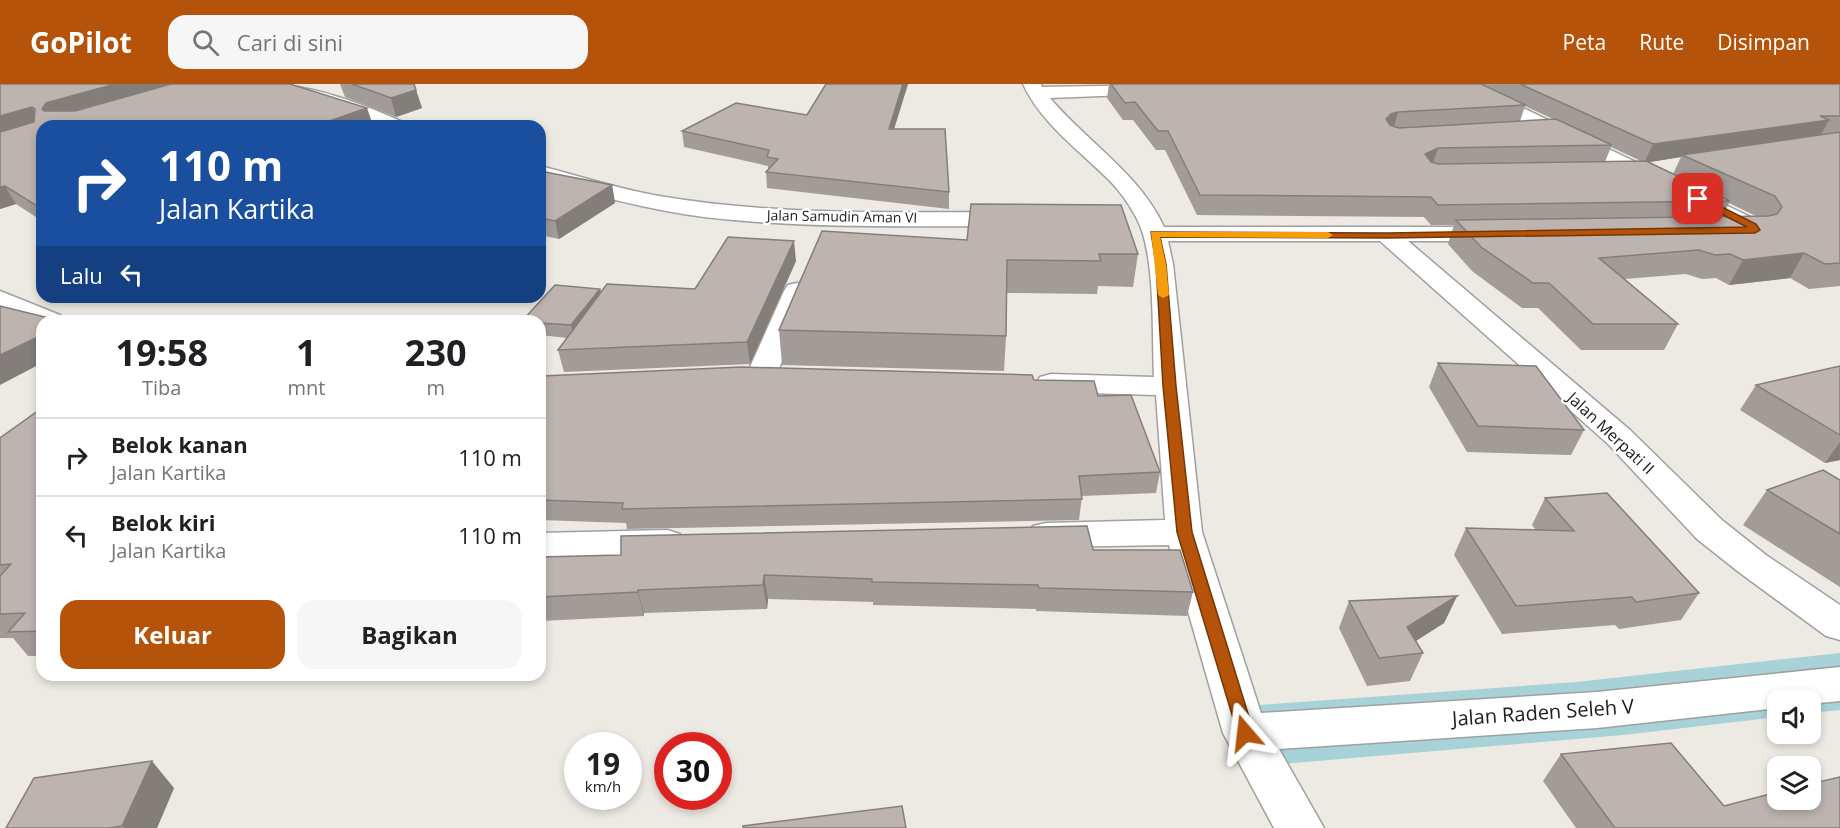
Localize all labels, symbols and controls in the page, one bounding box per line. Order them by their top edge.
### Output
search box [168,15,588,69]
text: GoPilot [30,23,132,61]
icon: search [189,26,222,59]
text: Cari di sini [237,27,343,57]
text: Peta [1563,28,1606,56]
text: Rute [1639,28,1684,56]
text: Disimpan [1717,28,1810,56]
text: 110 m [159,136,283,193]
icon: right [60,144,138,222]
pin [1672,173,1723,224]
icon: arrive [1681,182,1714,215]
text: Jalan Kartika [159,190,315,227]
street label: Jalan Samudin Aman VI [765,205,917,227]
icon: left [115,258,148,291]
text: Lalu [60,260,103,290]
text: 19:58 [115,328,208,377]
text: 1 [296,328,317,377]
text: 230 [405,328,467,377]
text: Tiba [142,374,181,401]
text: mnt [287,374,325,401]
text: m [426,374,445,401]
street label: Jalan Merpati II [1561,386,1659,479]
text: Belok kanan [111,429,248,459]
icon: right [60,441,93,474]
text: 110 m [458,442,522,472]
text: Jalan Kartika [111,459,226,486]
text: Belok kiri [111,507,216,537]
icon: left [60,519,93,552]
text: 110 m [458,520,522,550]
text: Jalan Kartika [111,537,226,564]
button: Keluar [60,600,285,669]
button: Bagikan [297,600,522,669]
map controls [1767,690,1821,810]
button: sound [1767,690,1821,744]
street label: Jalan Raden Seleh V [1449,692,1635,732]
position arrow [1213,701,1277,765]
speed limit sign: 30 [654,732,732,810]
text: 19 [586,743,620,784]
button: layers [1767,756,1821,810]
text: km/h [585,776,621,796]

